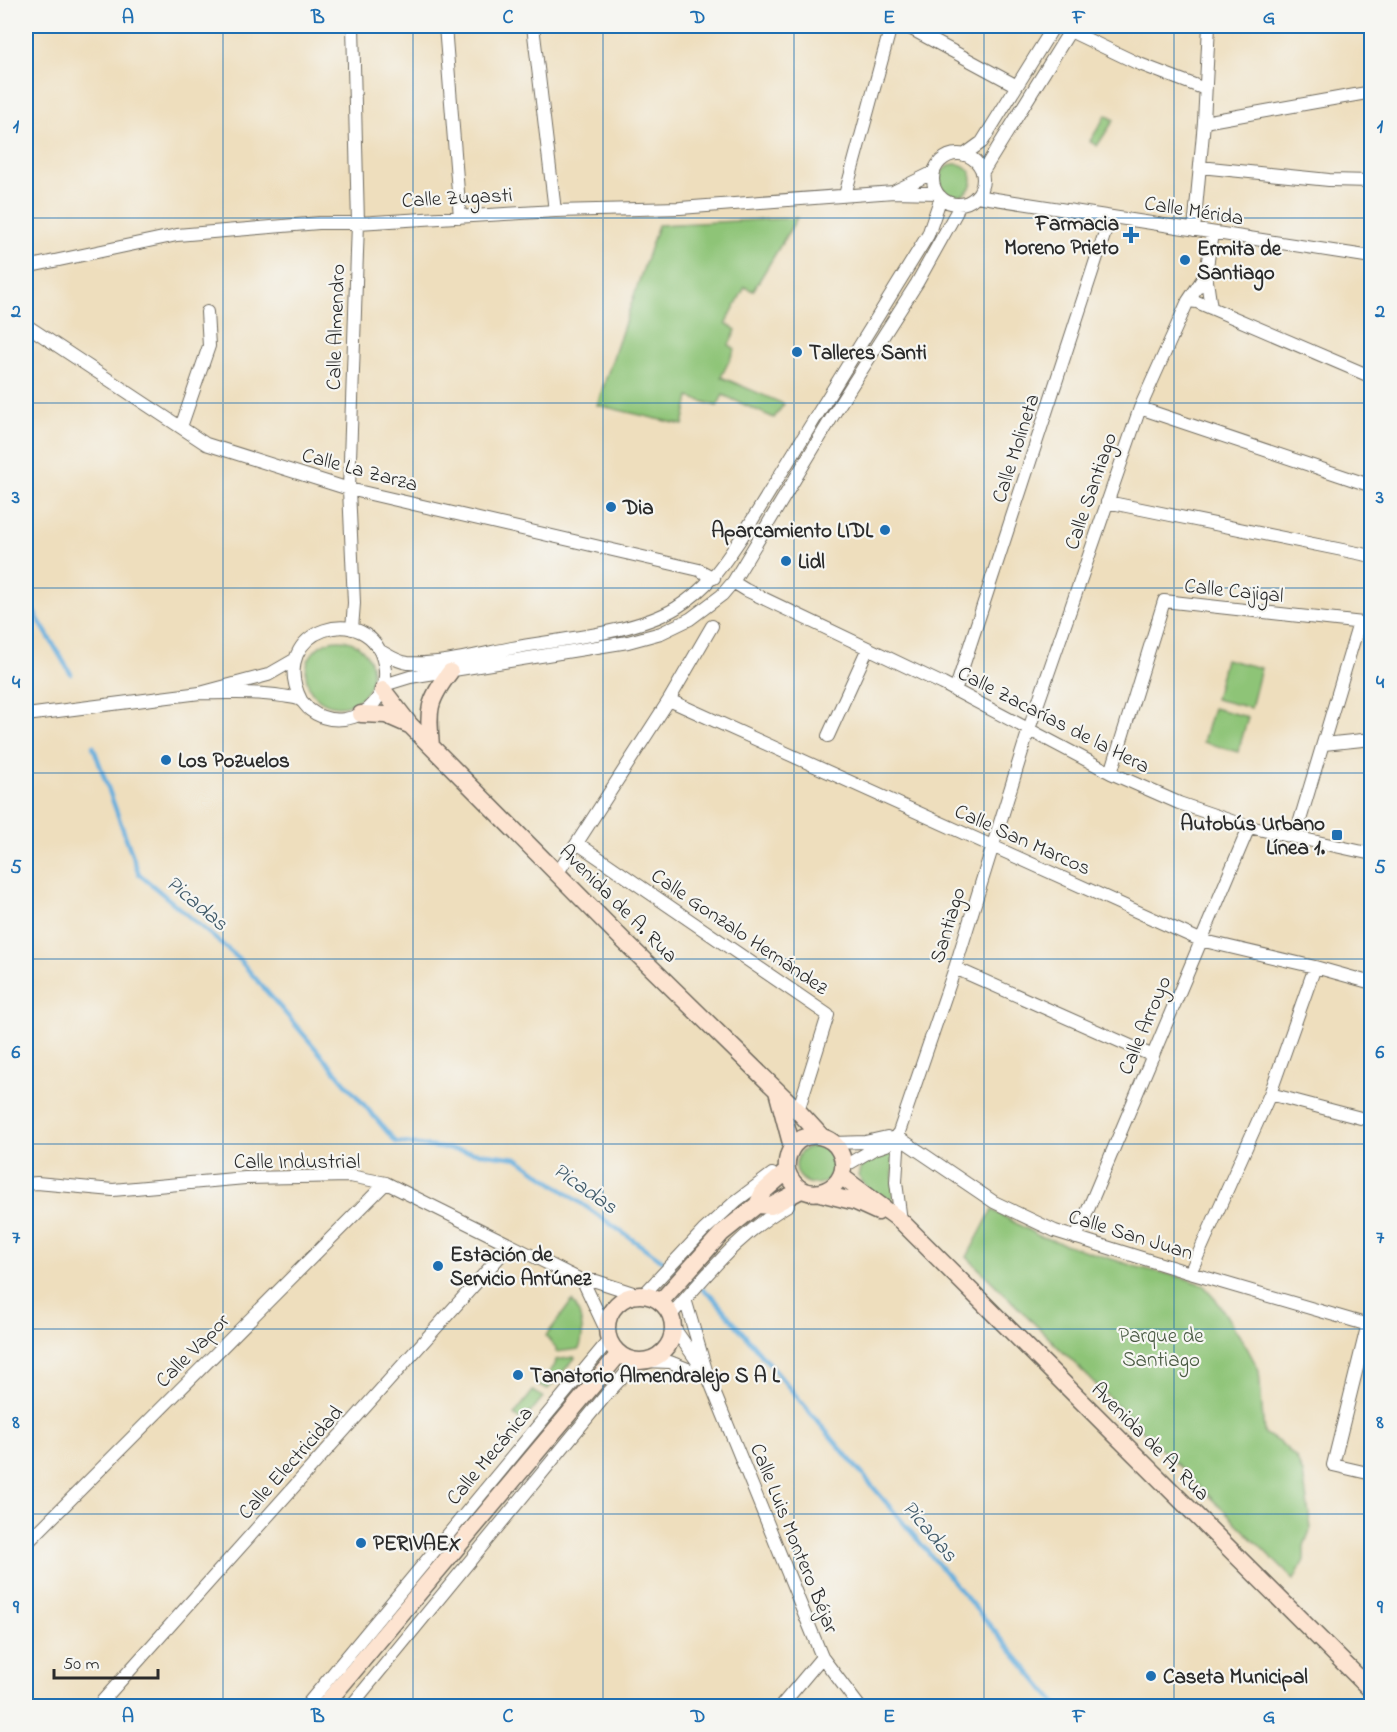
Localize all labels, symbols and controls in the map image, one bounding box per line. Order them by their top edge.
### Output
text: A [122,4,134,33]
text: B [310,4,325,33]
text: C [503,4,514,33]
text: D [690,4,705,33]
text: E [883,4,895,33]
text: F [1072,4,1086,33]
text: G [1263,4,1276,33]
text: 1 [13,113,20,142]
text: 1 [1377,113,1384,142]
street label: Calle Zugasti [401,181,513,219]
street label: Calle Mérida [1142,189,1246,235]
place label: Farmacia Moreno Prieto [1004,210,1119,264]
marker: Farmacia Moreno Prieto [1124,228,1138,242]
place label: Ermita de Santiago [1197,235,1282,291]
marker: Ermita de Santiago [1178,253,1192,267]
street label: Calle Almendro [320,263,354,391]
text: 2 [10,298,21,327]
text: 2 [1374,298,1385,327]
place label: Talleres Santi [809,339,927,369]
marker: Talleres Santi [790,345,804,359]
street label: Calle Molineta [985,390,1049,507]
street label: Calle Santiago [1058,429,1128,555]
street label: Calle La Zarza [298,441,421,501]
text: 3 [11,484,20,513]
text: 3 [1375,484,1384,513]
place label: Dia [622,494,654,524]
marker: Dia [604,500,618,514]
place label: Aparcamiento LIDL [711,517,874,547]
marker: Aparcamiento LIDL [878,523,892,537]
place label: Lidl [798,548,825,578]
marker: Lidl [779,554,793,568]
street label: Calle Cajigal [1182,572,1285,614]
street label: Calle Zacarías de la Hera [952,659,1154,782]
text: 4 [12,669,21,698]
text: 4 [1376,669,1385,698]
place label: Los Pozuelos [178,747,290,777]
marker: Los Pozuelos [159,753,173,767]
street label: Calle San Marcos [949,797,1095,884]
place label: Autobús Urbano Línea 1. [1180,810,1326,864]
marker: Autobús Urbano Línea 1. [1330,828,1344,842]
street label: Avenida de A. Rua [551,838,684,971]
text: 5 [10,854,22,883]
text: 5 [1374,854,1386,883]
street label: Calle Gonzalo Hernández [644,862,834,1003]
water label: Picadas [158,869,235,940]
street label: Santiago [923,884,977,968]
street label: Calle Arroyo [1112,972,1182,1081]
text: 6 [12,1039,21,1068]
text: 6 [1376,1039,1385,1068]
street label: Calle Industrial [234,1148,360,1178]
water label: Picadas [545,1156,624,1224]
street label: Calle San Juan [1064,1203,1196,1269]
text: 7 [12,1224,21,1253]
text: 7 [1376,1224,1385,1253]
place label: Estación de Servicio Antúnez [450,1241,593,1295]
marker: Estación de Servicio Antúnez [431,1259,445,1273]
street label: Calle Vapor [149,1307,238,1395]
park label: Parque de Santiago [1118,1322,1204,1378]
place label: Tanatorio Almendralejo S A L [530,1362,781,1392]
marker: Tanatorio Almendralejo S A L [511,1368,525,1382]
street label: Avenida de A. Rua [1083,1376,1216,1509]
street label: Calle Electricidad [232,1399,351,1527]
street label: Calle Mecánica [440,1400,541,1512]
text: 8 [11,1409,20,1438]
text: 8 [1375,1409,1384,1438]
street label: Calle Luis Montero Béjar [741,1439,845,1639]
water label: Picadas [893,1494,965,1571]
place label: PERIVAEX [373,1530,462,1560]
marker: PERIVAEX [354,1536,368,1550]
text: 9 [12,1594,20,1623]
text: 9 [1376,1594,1384,1623]
scale bar [54,1642,158,1680]
text: 50 m [63,1652,100,1678]
place label: Caseta Municipal [1163,1663,1308,1693]
marker: Caseta Municipal [1144,1669,1158,1683]
text: A [122,1703,134,1732]
text: B [310,1703,325,1732]
text: C [503,1703,514,1732]
text: D [690,1703,705,1732]
text: E [883,1703,895,1732]
text: F [1072,1703,1086,1732]
text: G [1263,1703,1276,1732]

